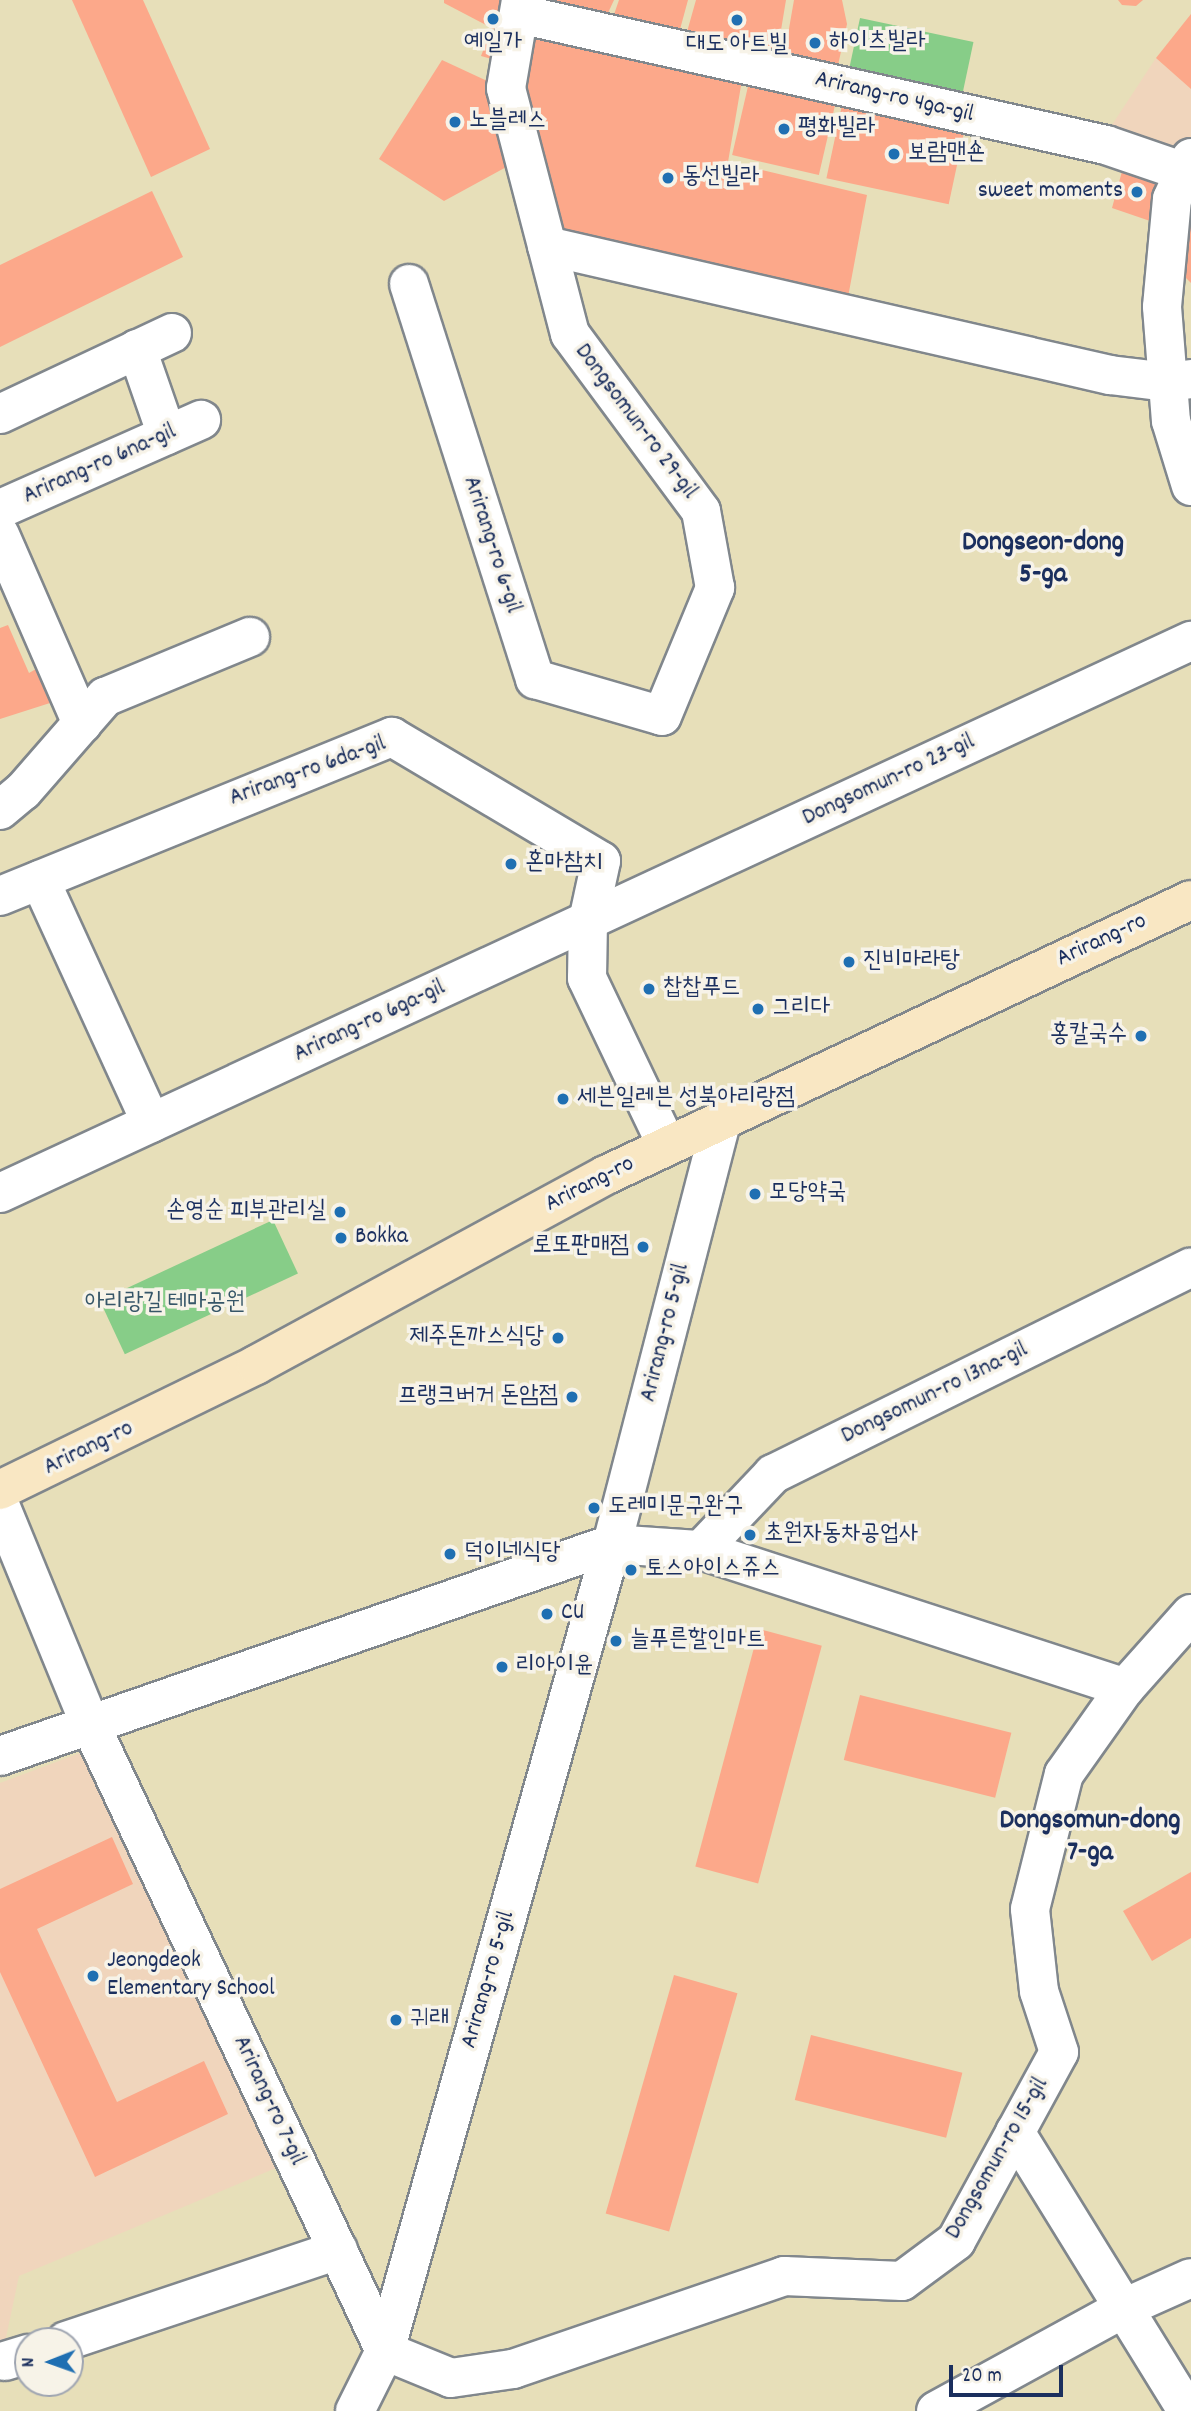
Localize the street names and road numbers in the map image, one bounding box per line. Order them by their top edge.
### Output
street label: Arirang-ro 4ga-gil [812,66,976,130]
street label: Dongsomun-ro 29-gil [567,339,703,505]
street label: Arirang-ro 6na-gil [19,418,181,512]
street label: Arirang-ro 6-gil [455,473,527,617]
street label: Dongsomun-ro 23-gil [798,729,980,833]
street label: Arirang-ro 6da-gil [226,730,390,814]
street label: Arirang-ro [1052,908,1152,974]
street label: Arirang-ro 6ga-gil [290,974,450,1070]
street label: Arirang-ro [541,1150,639,1220]
street label: Arirang-ro 5-gil [635,1261,697,1405]
street label: Dongsomun-ro 13na-gil [837,1336,1033,1452]
street label: Arirang-ro [40,1415,138,1483]
street label: Arirang-ro 5-gil [456,1908,522,2052]
street label: Arirang-ro 7-gil [225,2032,311,2170]
street label: Dongsomun-ro 15-gil [940,2073,1056,2245]

